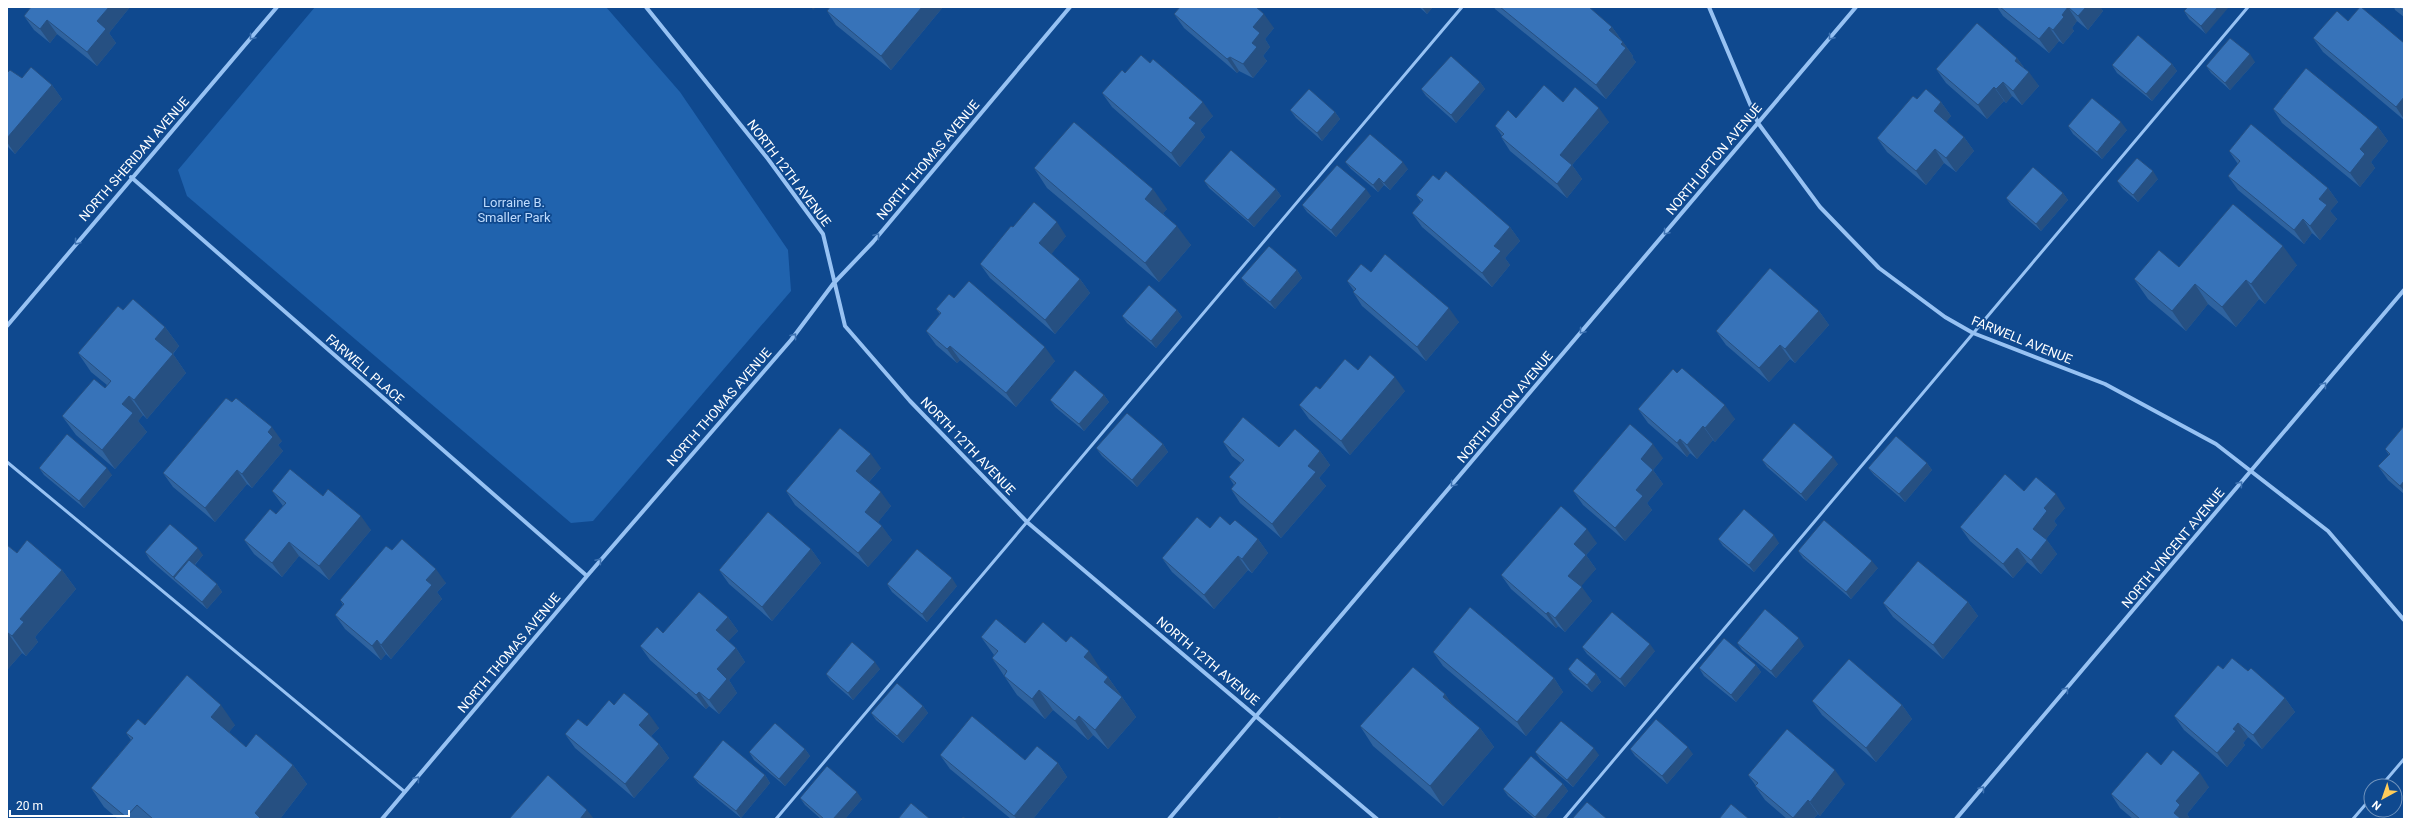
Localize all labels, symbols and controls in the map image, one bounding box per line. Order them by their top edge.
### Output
one-way arrow [249,32,256,39]
one-way arrow [1829,32,1836,39]
street label: NORTH SHERIDAN AVENUE [76,94,192,224]
street label: NORTH THOMAS AVENUE [874,97,982,223]
street label: NORTH UPTON AVENUE [1663,100,1765,218]
street label: NORTH 12TH AVENUE [744,117,834,229]
park label: Lorraine B. Smaller Park [477,195,551,225]
one-way arrow [1663,228,1670,235]
one-way arrow [873,233,880,241]
one-way arrow [74,238,81,245]
street label: FARWELL AVENUE [1969,313,2075,367]
one-way arrow [1579,327,1586,334]
street label: FARWELL PLACE [323,331,407,407]
one-way arrow [789,333,796,340]
street label: NORTH THOMAS AVENUE [664,345,774,469]
street label: NORTH UPTON AVENUE [1454,348,1556,466]
one-way arrow [2320,382,2327,389]
street label: NORTH 12TH AVENUE [918,394,1018,498]
one-way arrow [1450,479,1457,487]
one-way arrow [2236,481,2243,489]
street label: NORTH VINCENT AVENUE [2119,485,2227,611]
one-way arrow [595,559,602,566]
street label: NORTH THOMAS AVENUE [455,590,563,716]
street label: NORTH 12TH AVENUE [1154,614,1262,708]
one-way arrow [2061,687,2068,695]
one-way arrow [412,776,419,783]
north arrow [2363,778,2403,818]
one-way arrow [1977,787,1984,794]
scale bar [10,792,129,818]
text: N [2370,798,2384,813]
text: 20 m [16,799,43,813]

